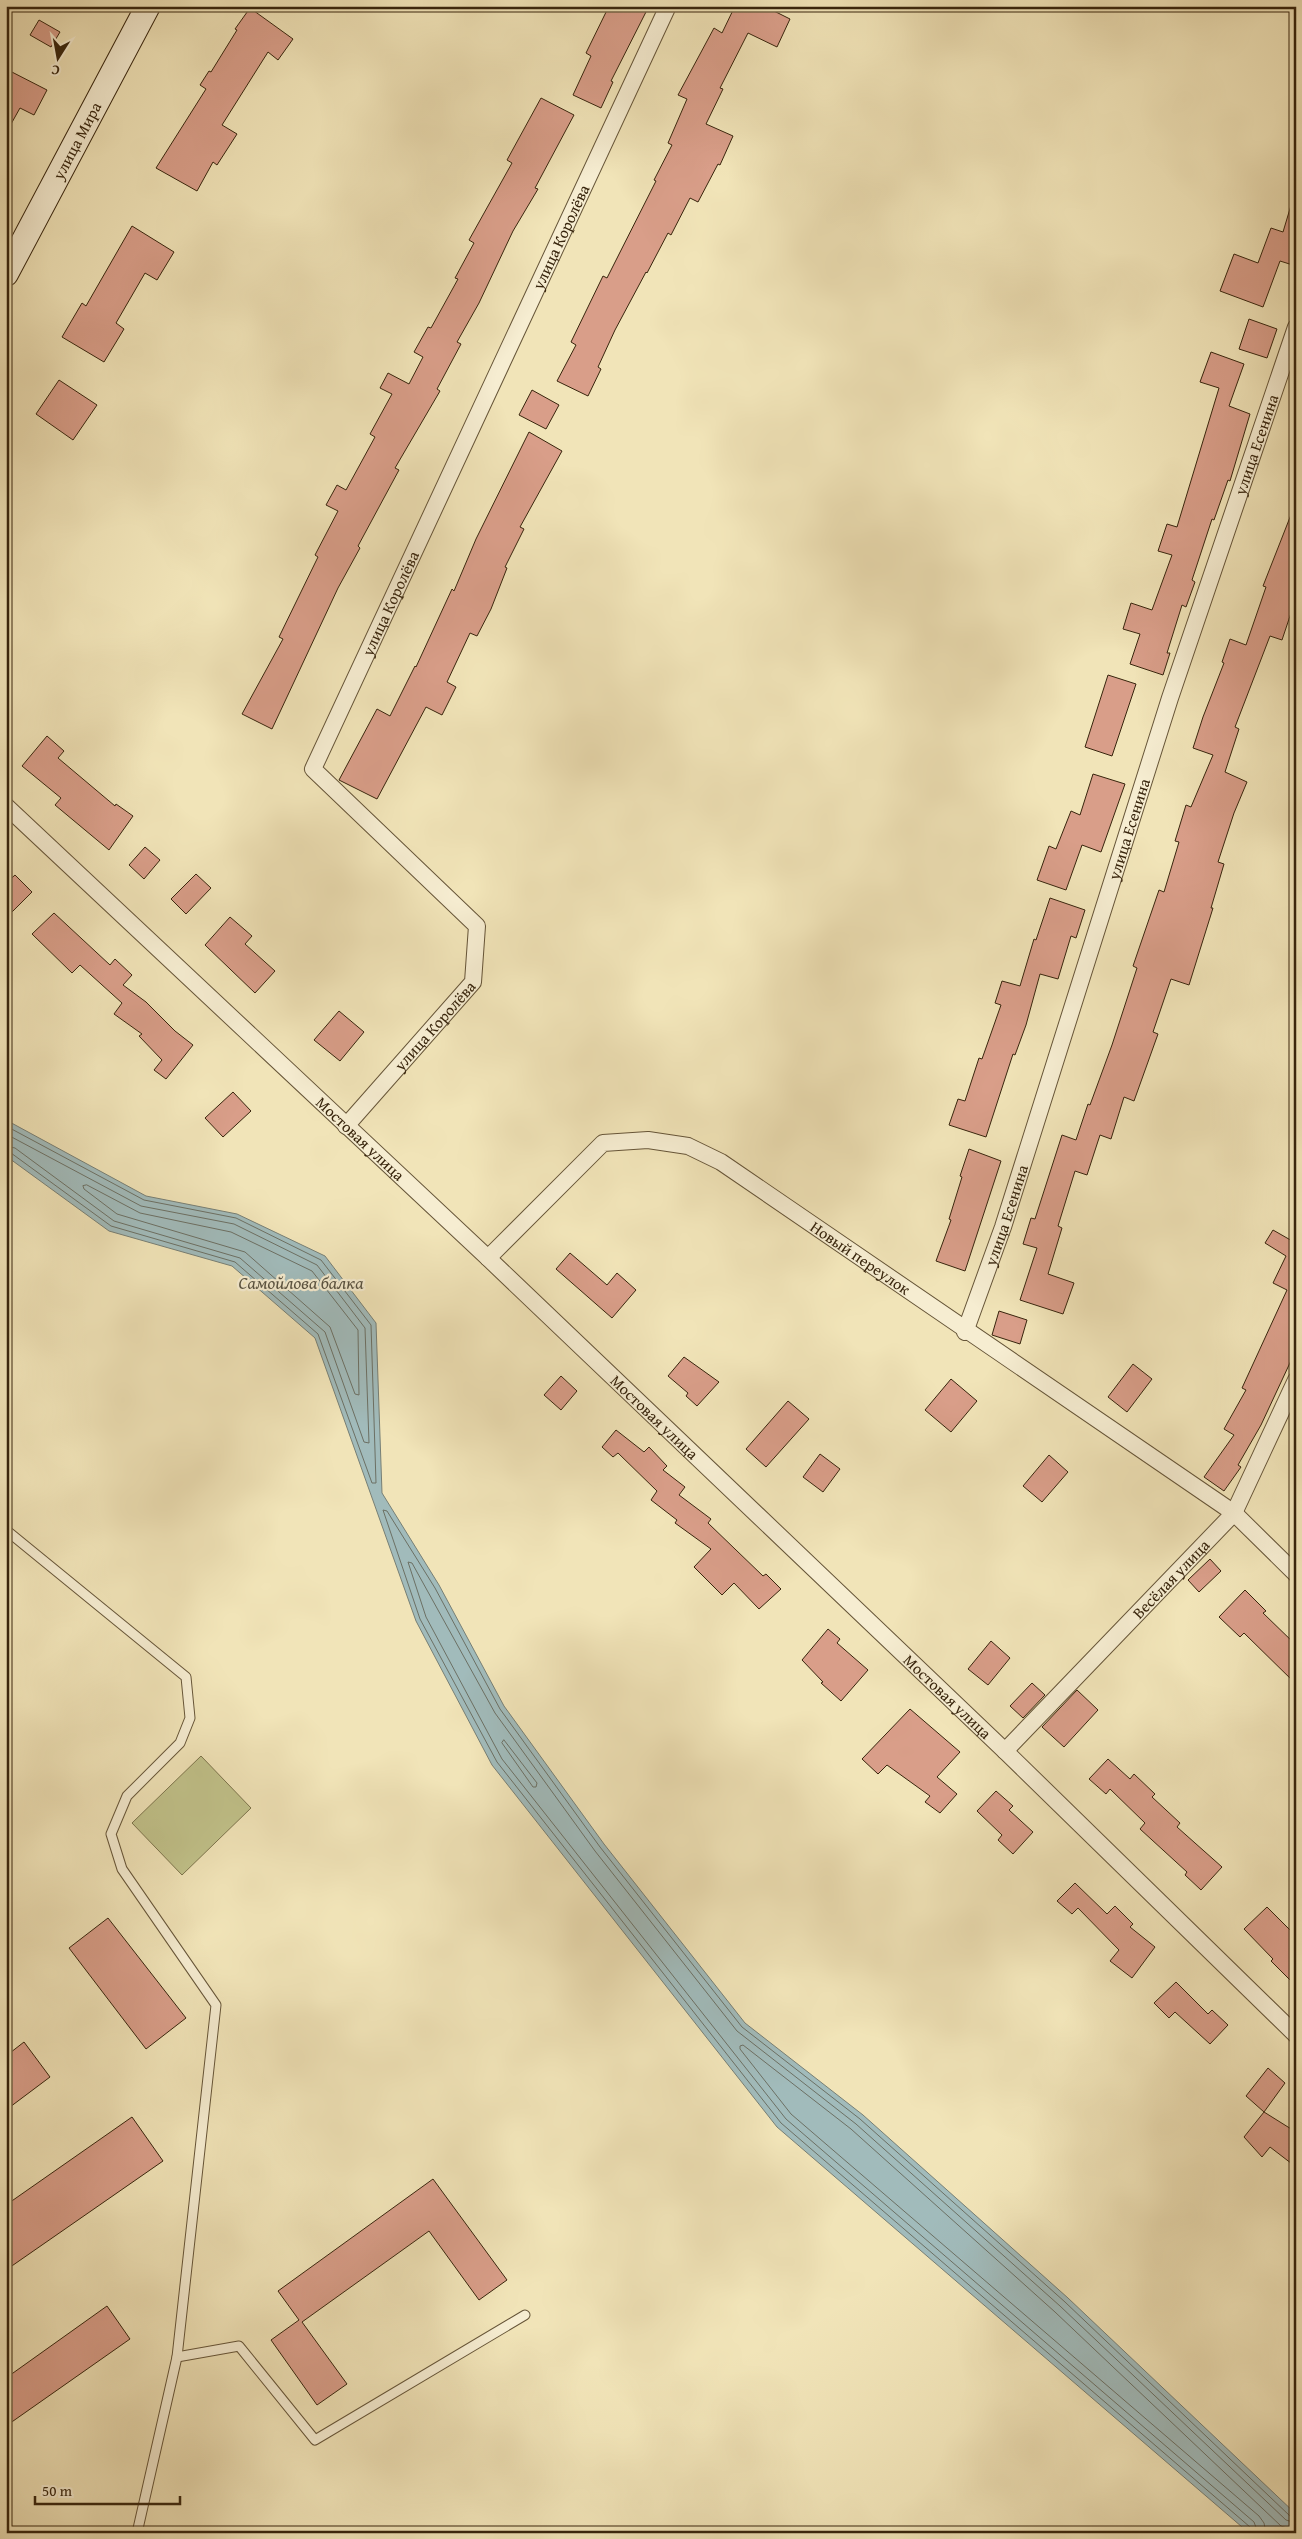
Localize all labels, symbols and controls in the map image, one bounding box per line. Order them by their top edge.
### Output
north arrow [32,32,82,82]
text: С [50,60,61,81]
street label: улица Мира [46,97,107,185]
street label: улица Королёва [525,180,595,294]
street label: улица Есенина [1227,391,1284,499]
street label: улица Королёва [355,546,425,661]
street label: улица Есенина [1101,775,1156,884]
street label: улица Королёва [387,975,481,1077]
street label: Мостовая улица [311,1091,411,1186]
street label: улица Есенина [978,1161,1034,1270]
street label: Новый переулок [806,1215,916,1301]
water label: Самойлова балка [239,1269,364,1296]
street label: Мостовая улица [605,1369,704,1465]
street label: Весёлая улица [1127,1533,1215,1624]
street label: Мостовая улица [898,1648,998,1745]
scale bar [35,2474,180,2506]
text: 50 m [42,2480,73,2501]

